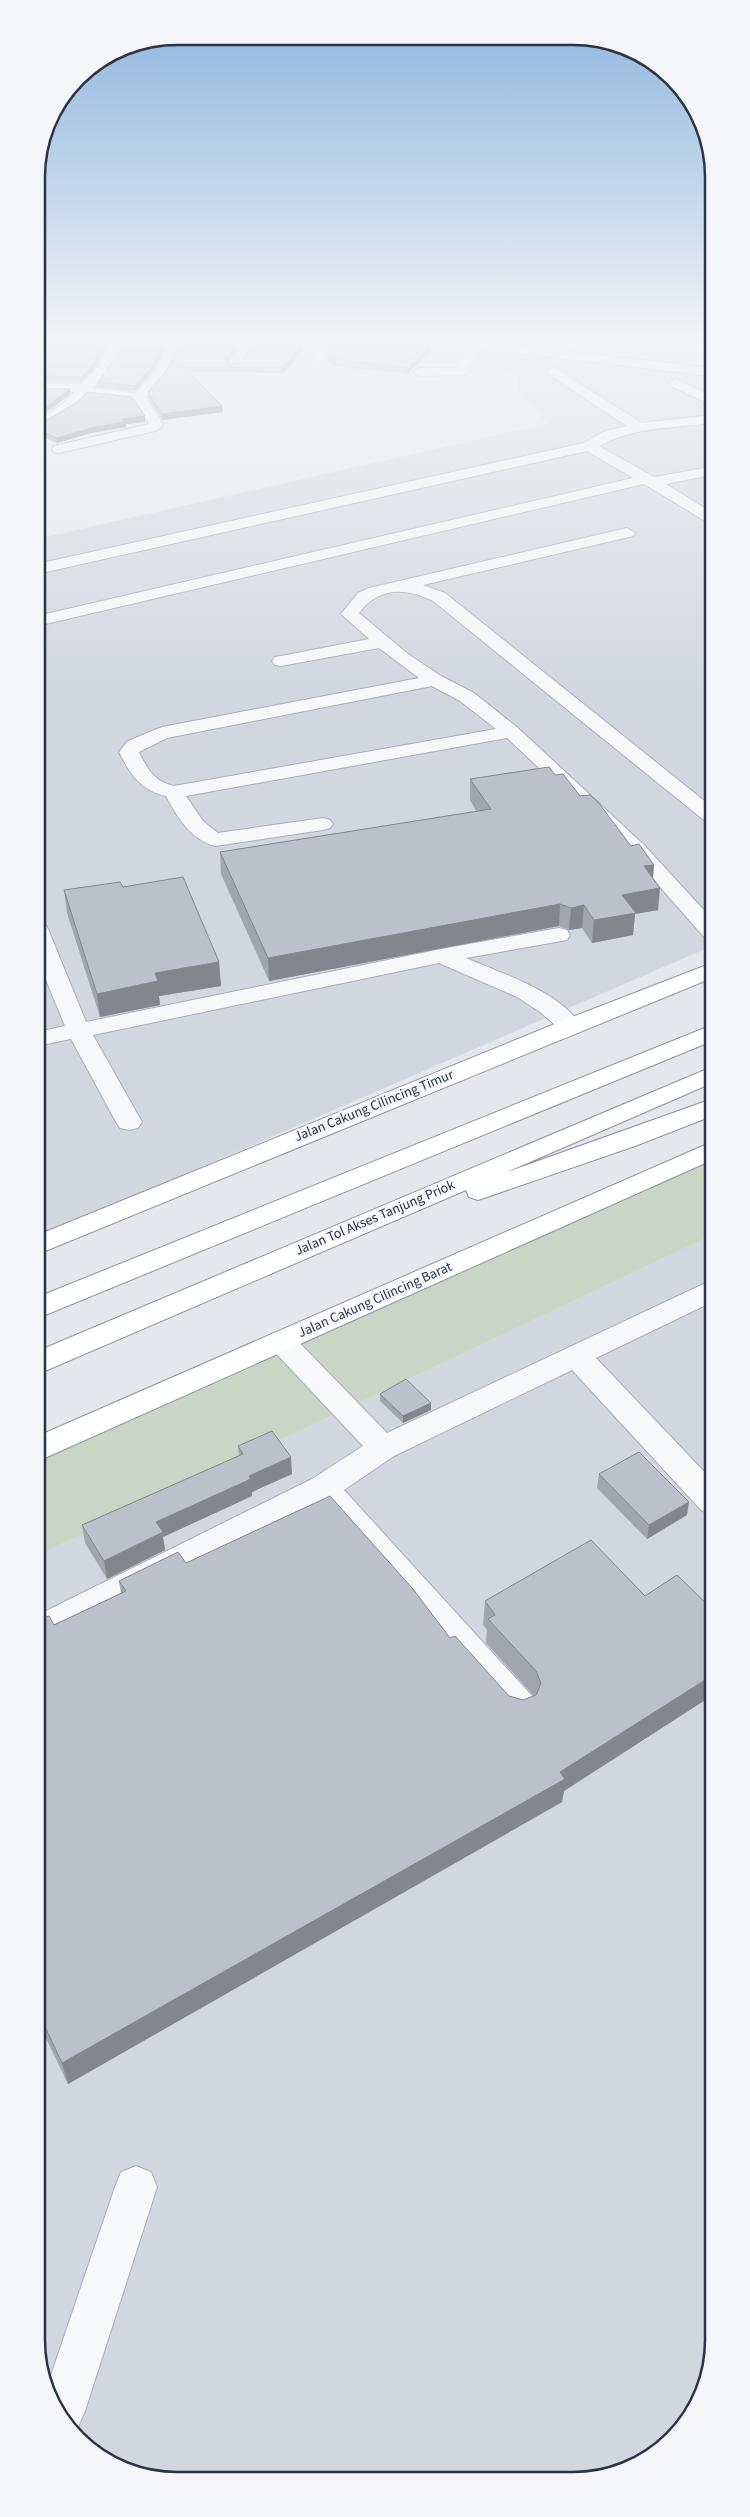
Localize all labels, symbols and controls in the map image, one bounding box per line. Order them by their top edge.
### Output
street label: Jalan Cakung Cilincing Timur [291,1065,457,1147]
street label: Jalan Tol Akses Tanjung Priok [292,1175,458,1261]
street label: Jalan Cakung Cilincing Barat [295,1257,455,1343]

